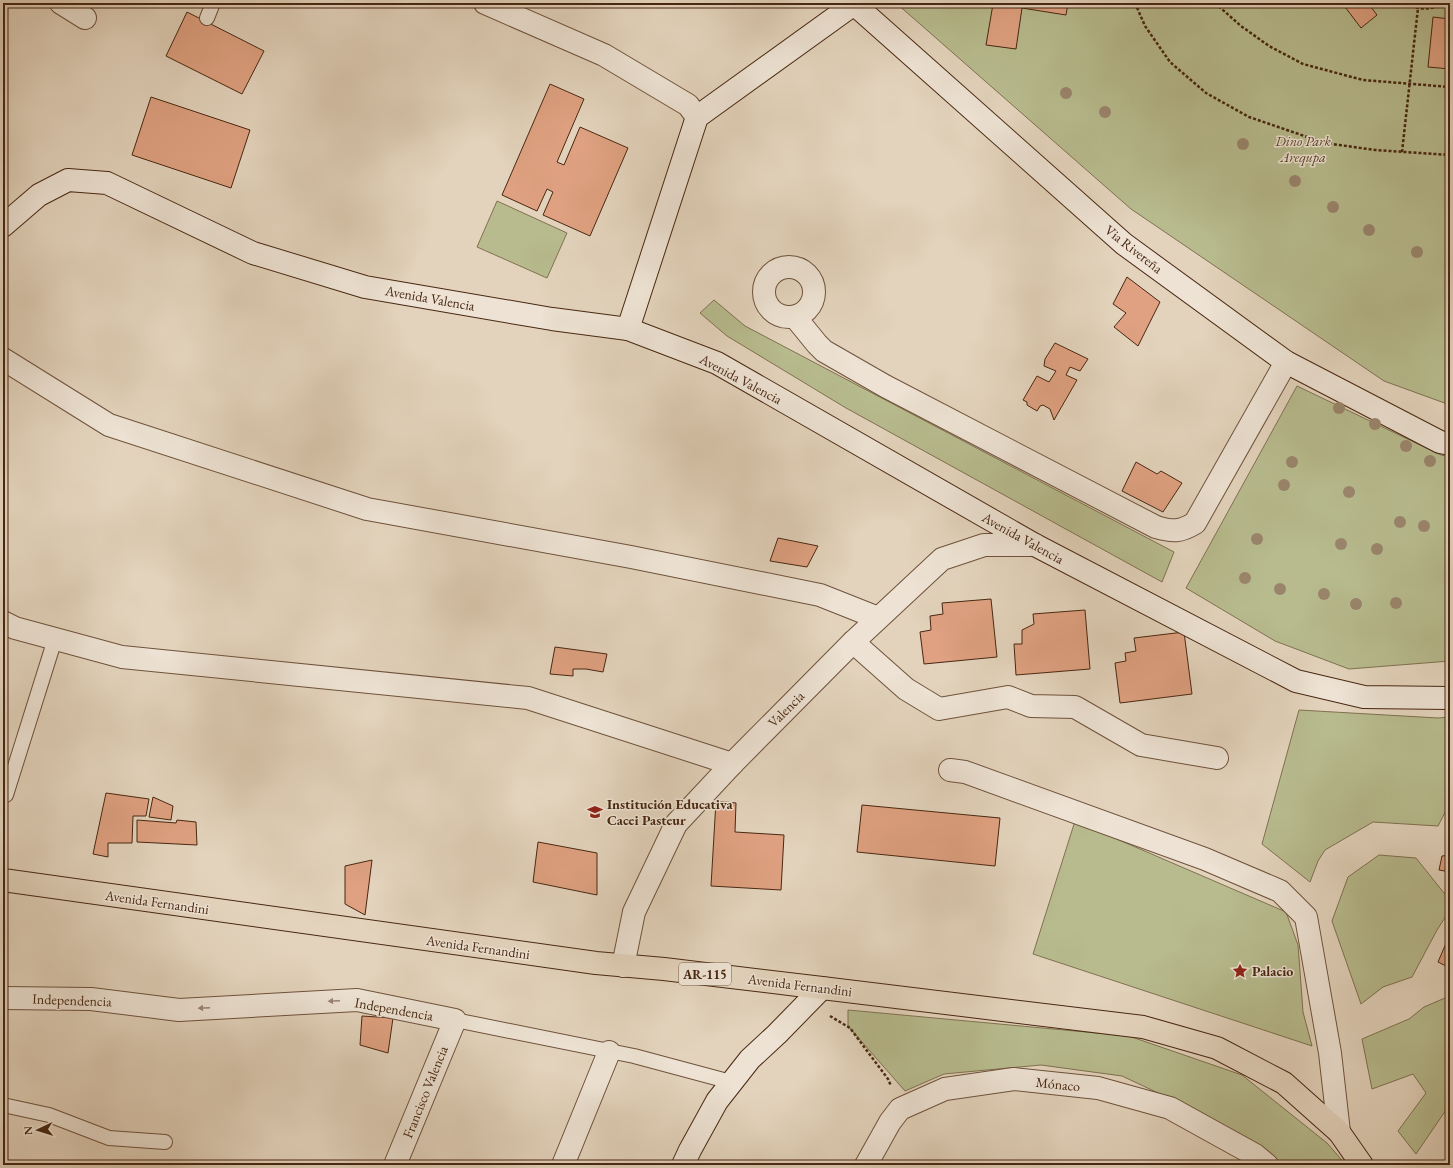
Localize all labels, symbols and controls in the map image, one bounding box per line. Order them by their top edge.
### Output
park label: Dino Park Arequpa [1274,132,1331,167]
street label: Via Rivereña [1101,221,1167,277]
street label: Avenida Valencia [383,281,477,315]
street label: Avenida Valencia [696,349,786,408]
street label: Avenida Valencia [978,508,1067,568]
street label: Valencia [764,687,808,731]
place label: Institución Educativa Cacei Pasteur [607,795,733,829]
school or university icon: Institución Educativa Cacei Pasteur [586,803,604,821]
street label: Avenida Fernandini [103,886,211,918]
street label: Avenida Fernandini [424,931,532,963]
place icon: Palacio [1231,962,1249,980]
place label: Palacio [1252,962,1293,980]
road number: AR-115 [679,963,731,985]
street label: Avenida Fernandini [746,970,854,1000]
street label: Independencia [32,990,112,1010]
street label: Independencia [353,993,435,1025]
one-way arrow [328,998,340,1005]
one-way arrow [198,1005,210,1012]
street label: Francisco Valencia [398,1043,452,1141]
street label: Mónaco [1035,1073,1081,1095]
north arrow [18,1110,58,1150]
text: N [21,1126,35,1136]

